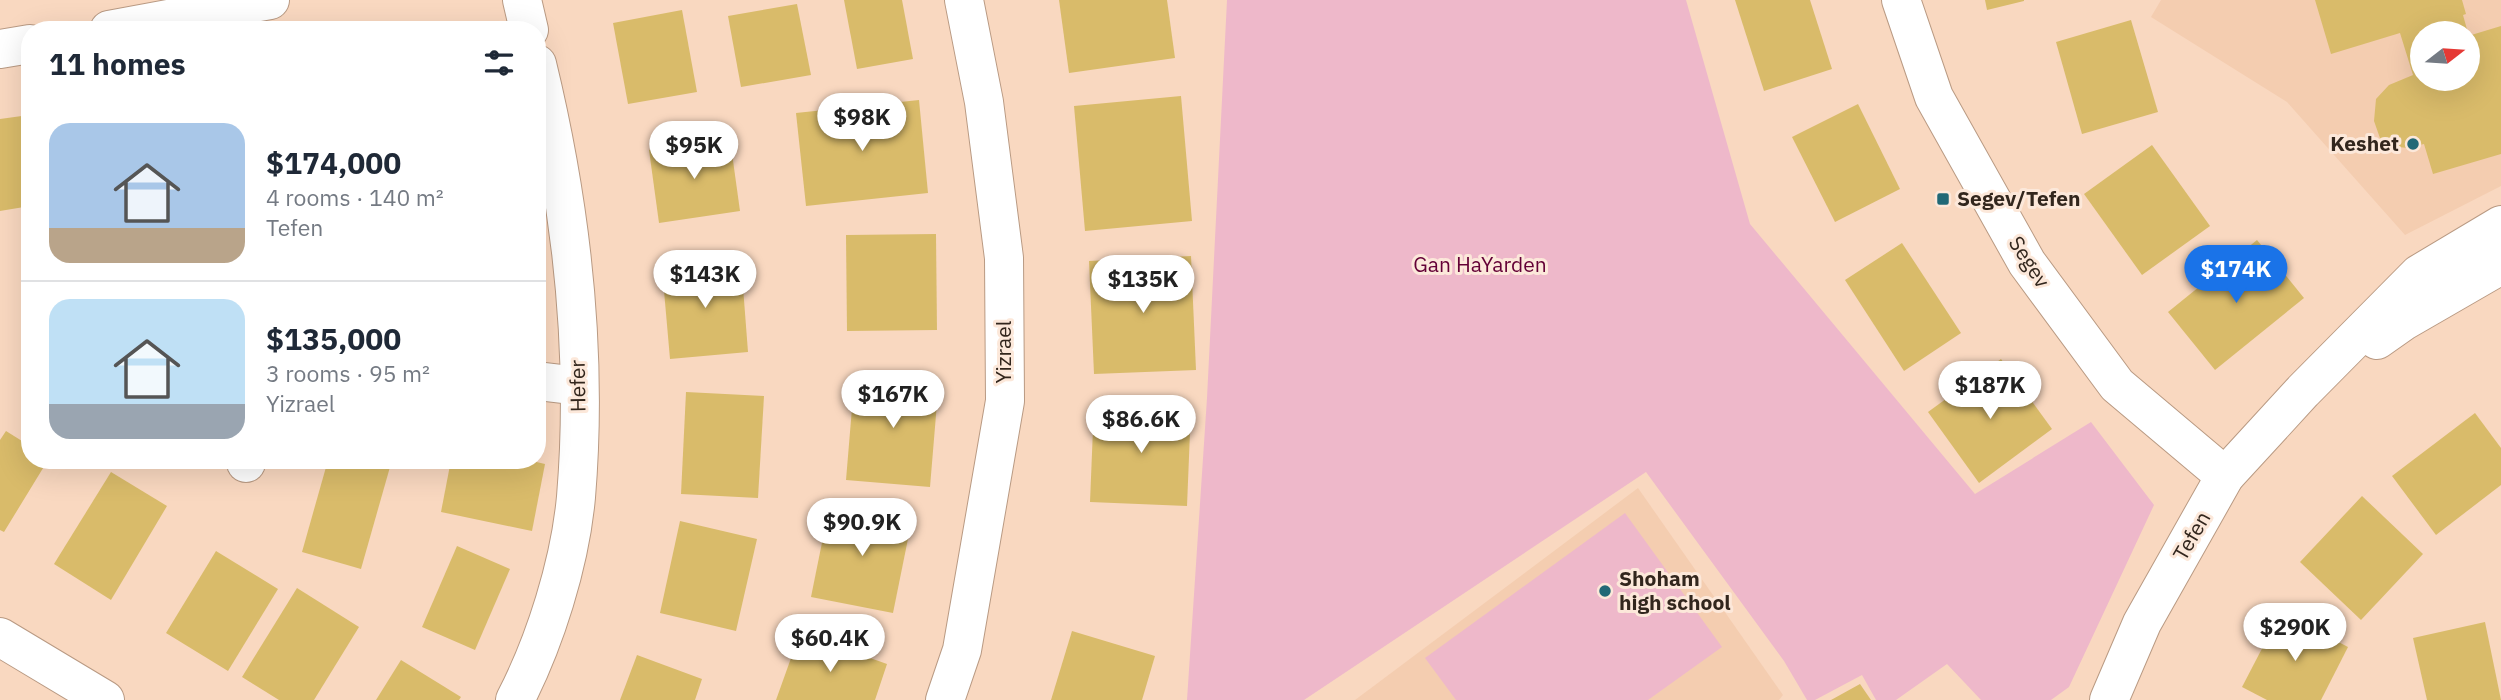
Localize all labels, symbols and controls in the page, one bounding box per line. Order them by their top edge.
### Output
north arrow [2410,21,2480,91]
map controls [2410,21,2480,91]
text: 11 homes [49,44,186,83]
icon: filters [480,44,518,82]
pin: $98K [821,94,903,153]
text: $98K [833,101,891,131]
pin: $95K [653,122,735,181]
text: $95K [665,129,723,159]
place label: Keshet [2330,129,2399,157]
marker: Keshet [2405,136,2421,152]
text: $174,000 [266,143,401,182]
icon: home [105,151,189,235]
text: 4 rooms · 140 m² [266,182,444,212]
place label: Segev/Tefen [1957,184,2081,212]
marker: Segev/Tefen [1935,191,1951,207]
text: Tefen [266,212,323,242]
street label: Segev [2003,230,2057,293]
pin: $174K [2187,246,2285,305]
pin: $143K [656,250,754,310]
park label: Gan HaYarden [1413,250,1547,278]
text: $174K [2200,253,2272,283]
pin: $135K [1094,256,1192,315]
text: $143K [669,258,741,288]
text: $135K [1107,263,1179,293]
text: $135,000 [266,319,401,358]
street label: Yizrael [989,320,1017,384]
icon: home [105,327,189,411]
text: 3 rooms · 95 m² [266,358,430,388]
street label: Hefer [563,359,591,412]
pin: $187K [1941,362,2039,421]
text: $187K [1954,369,2026,399]
pin: $167K [844,370,942,430]
text: $167K [857,378,929,408]
text: Yizrael [266,388,335,418]
pin: $86.6K [1084,396,1198,455]
text: $86.6K [1102,403,1180,433]
pin: $90.9K [805,498,919,558]
text: $90.9K [823,506,901,536]
street label: Tefen [2166,506,2216,565]
place label: Shoham high school [1619,564,1731,616]
marker: Shoham high school [1597,583,1613,599]
pin: $290K [2246,604,2344,663]
text: $290K [2259,611,2331,641]
pin: $60.4K [773,614,887,674]
text: $60.4K [791,622,869,652]

